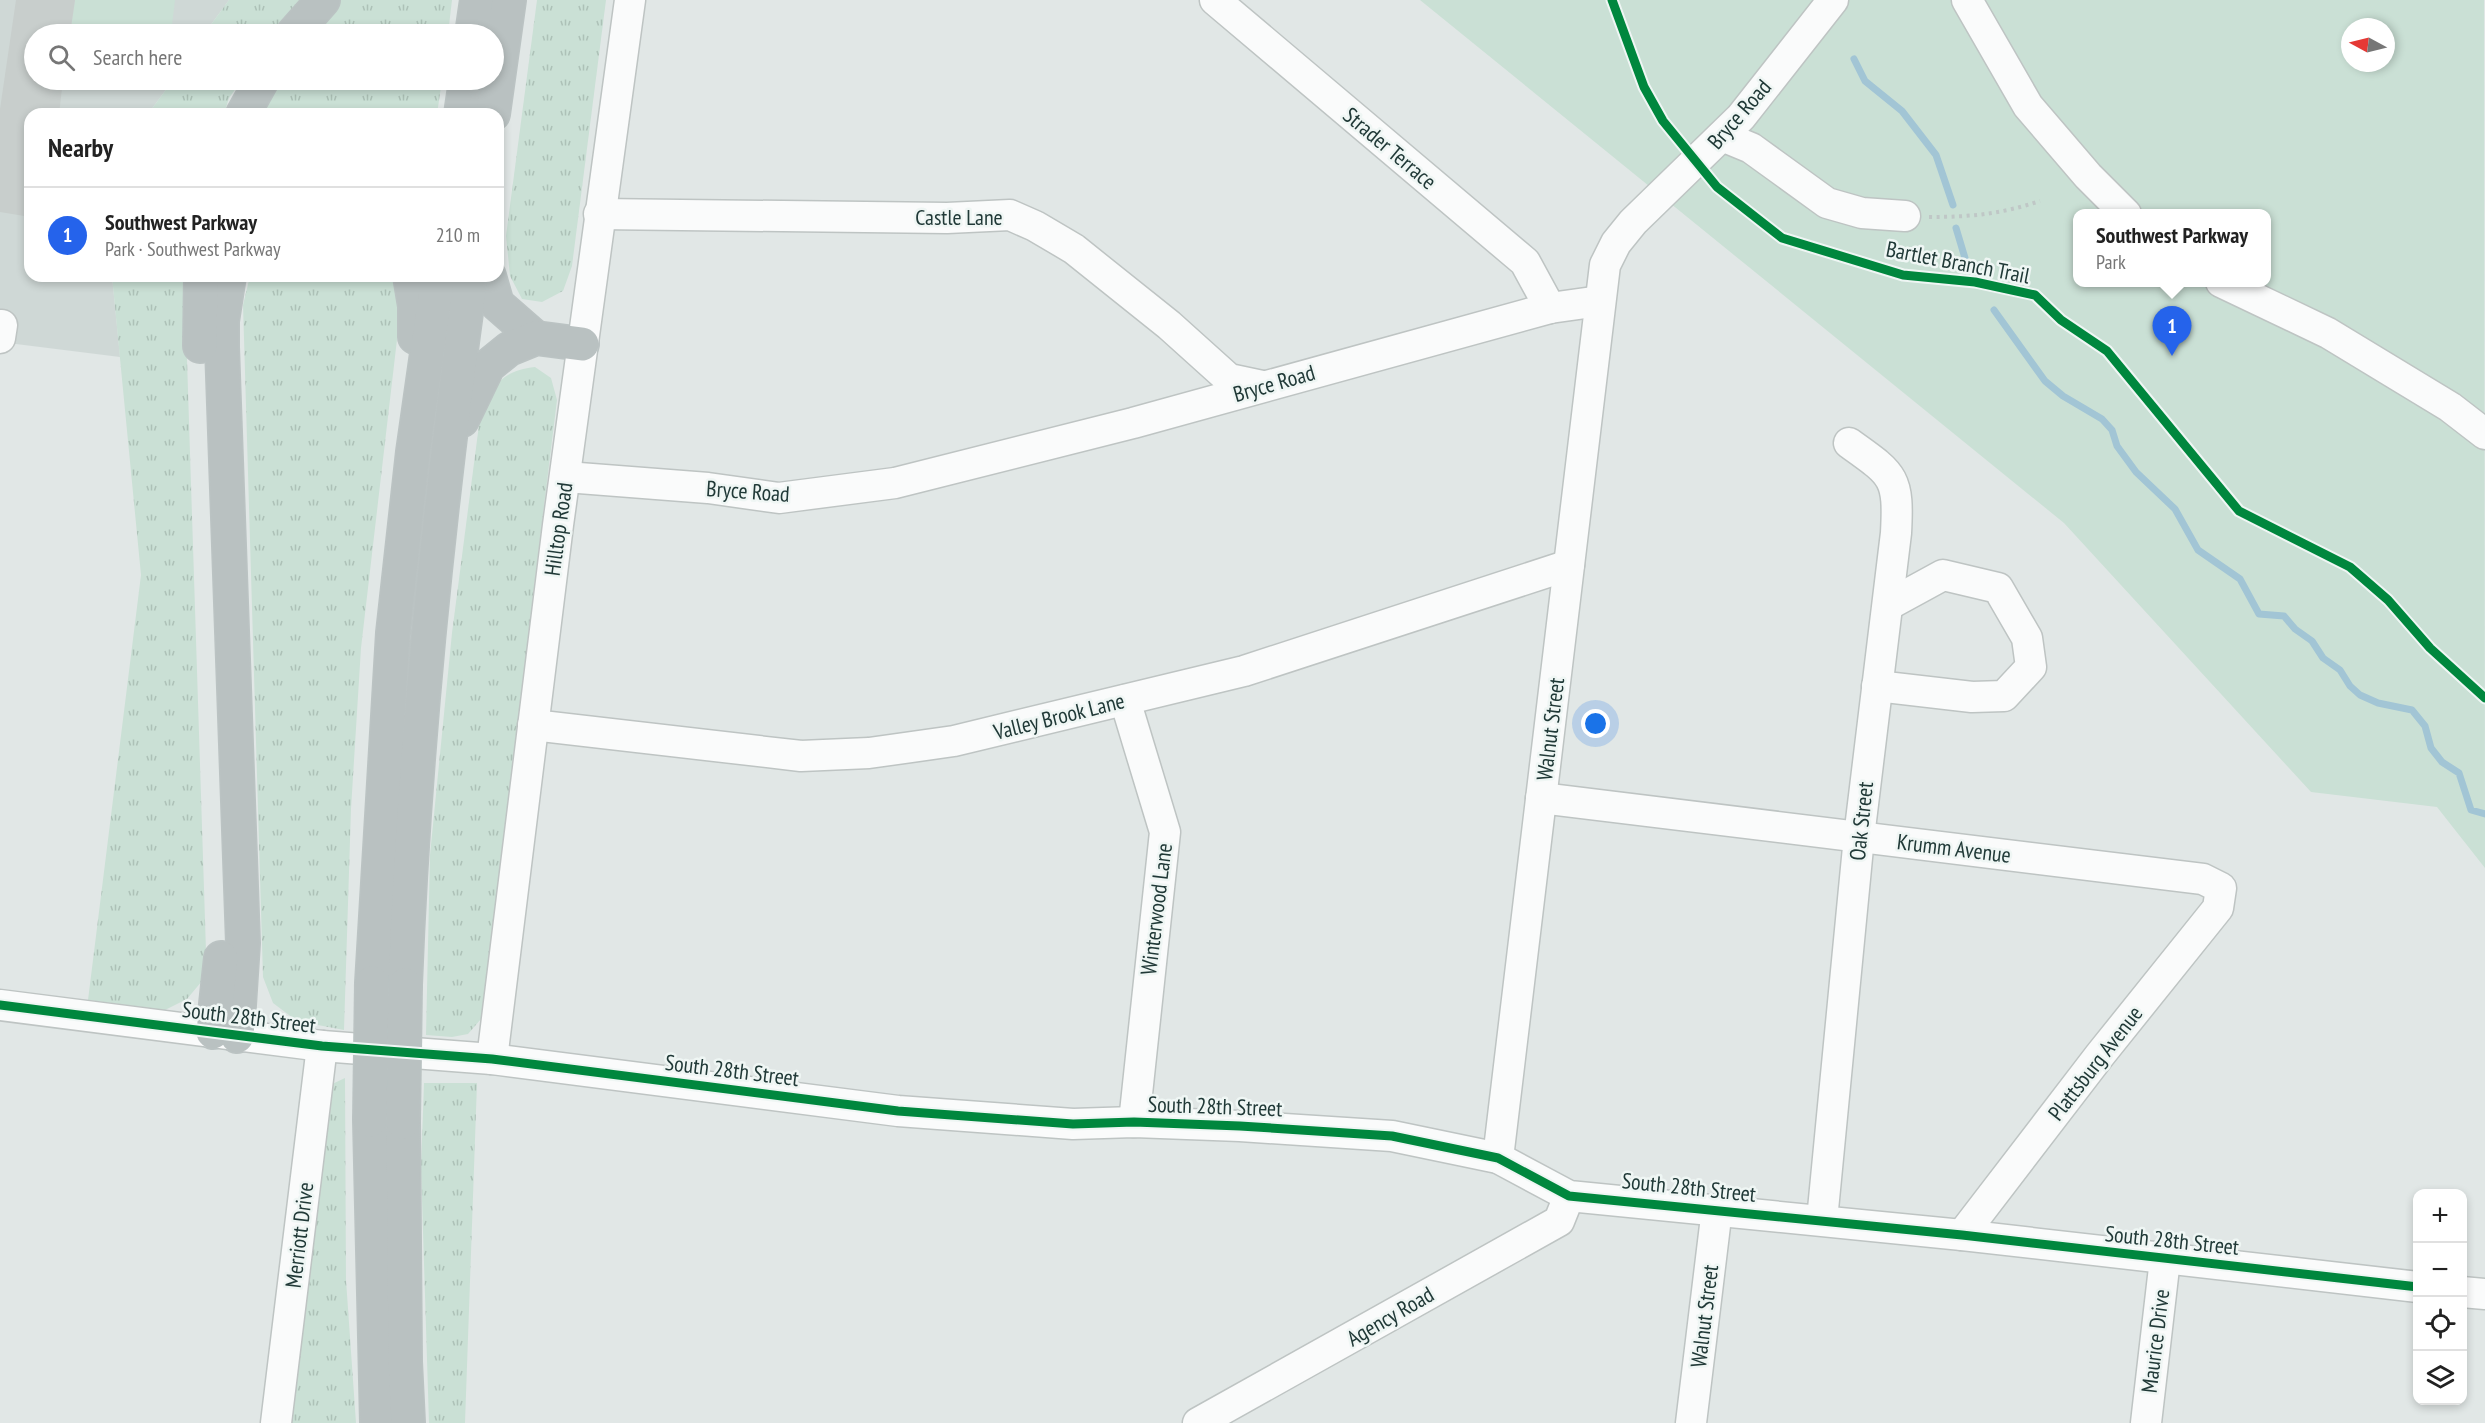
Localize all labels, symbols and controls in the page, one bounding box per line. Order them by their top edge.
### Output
north arrow [2341,18,2395,72]
search box [24,24,504,90]
icon: search [45,41,78,74]
text: Search here [93,43,182,71]
street label: Bryce Road [1701,73,1777,155]
street label: Strader Terrace [1338,101,1442,195]
text: Nearby [48,131,113,164]
street label: Castle Lane [915,203,1003,231]
text: Southwest Parkway [105,208,257,236]
popup [2073,209,2271,287]
text: Southwest Parkway [2096,221,2248,249]
text: 1 [63,222,72,248]
text: 210 m [436,222,480,248]
street label: Bartlet Branch Trail [1884,234,2033,290]
text: Park · Southwest Parkway [105,236,281,262]
text: Park [2096,249,2126,275]
pin: 1 [2152,306,2192,356]
street label: Bryce Road [1230,358,1318,408]
street label: Bryce Road [705,474,791,508]
street label: Hilltop Road [538,481,578,577]
street label: Walnut Street [1530,676,1570,782]
street label: Valley Brook Lane [990,686,1127,746]
your location [1581,709,1610,738]
street label: Oak Street [1843,780,1879,862]
street label: Krumm Avenue [1896,827,2012,869]
street label: Winterwood Lane [1134,842,1178,976]
street label: South 28th Street [180,995,318,1039]
street label: Plattsburg Avenue [2042,1000,2148,1126]
street label: South 28th Street [663,1048,801,1092]
street label: South 28th Street [1147,1090,1283,1122]
street label: South 28th Street [1621,1166,1757,1208]
street label: Merriott Drive [279,1181,319,1289]
map controls [2413,1189,2467,1405]
button: + [2413,1189,2467,1243]
street label: South 28th Street [2104,1219,2240,1261]
button: − [2413,1243,2467,1297]
street label: Walnut Street [1684,1263,1724,1369]
street label: Agency Road [1341,1280,1439,1352]
street label: Maurice Drive [2135,1288,2175,1394]
button: locate [2413,1297,2467,1351]
button: layers [2413,1351,2467,1405]

